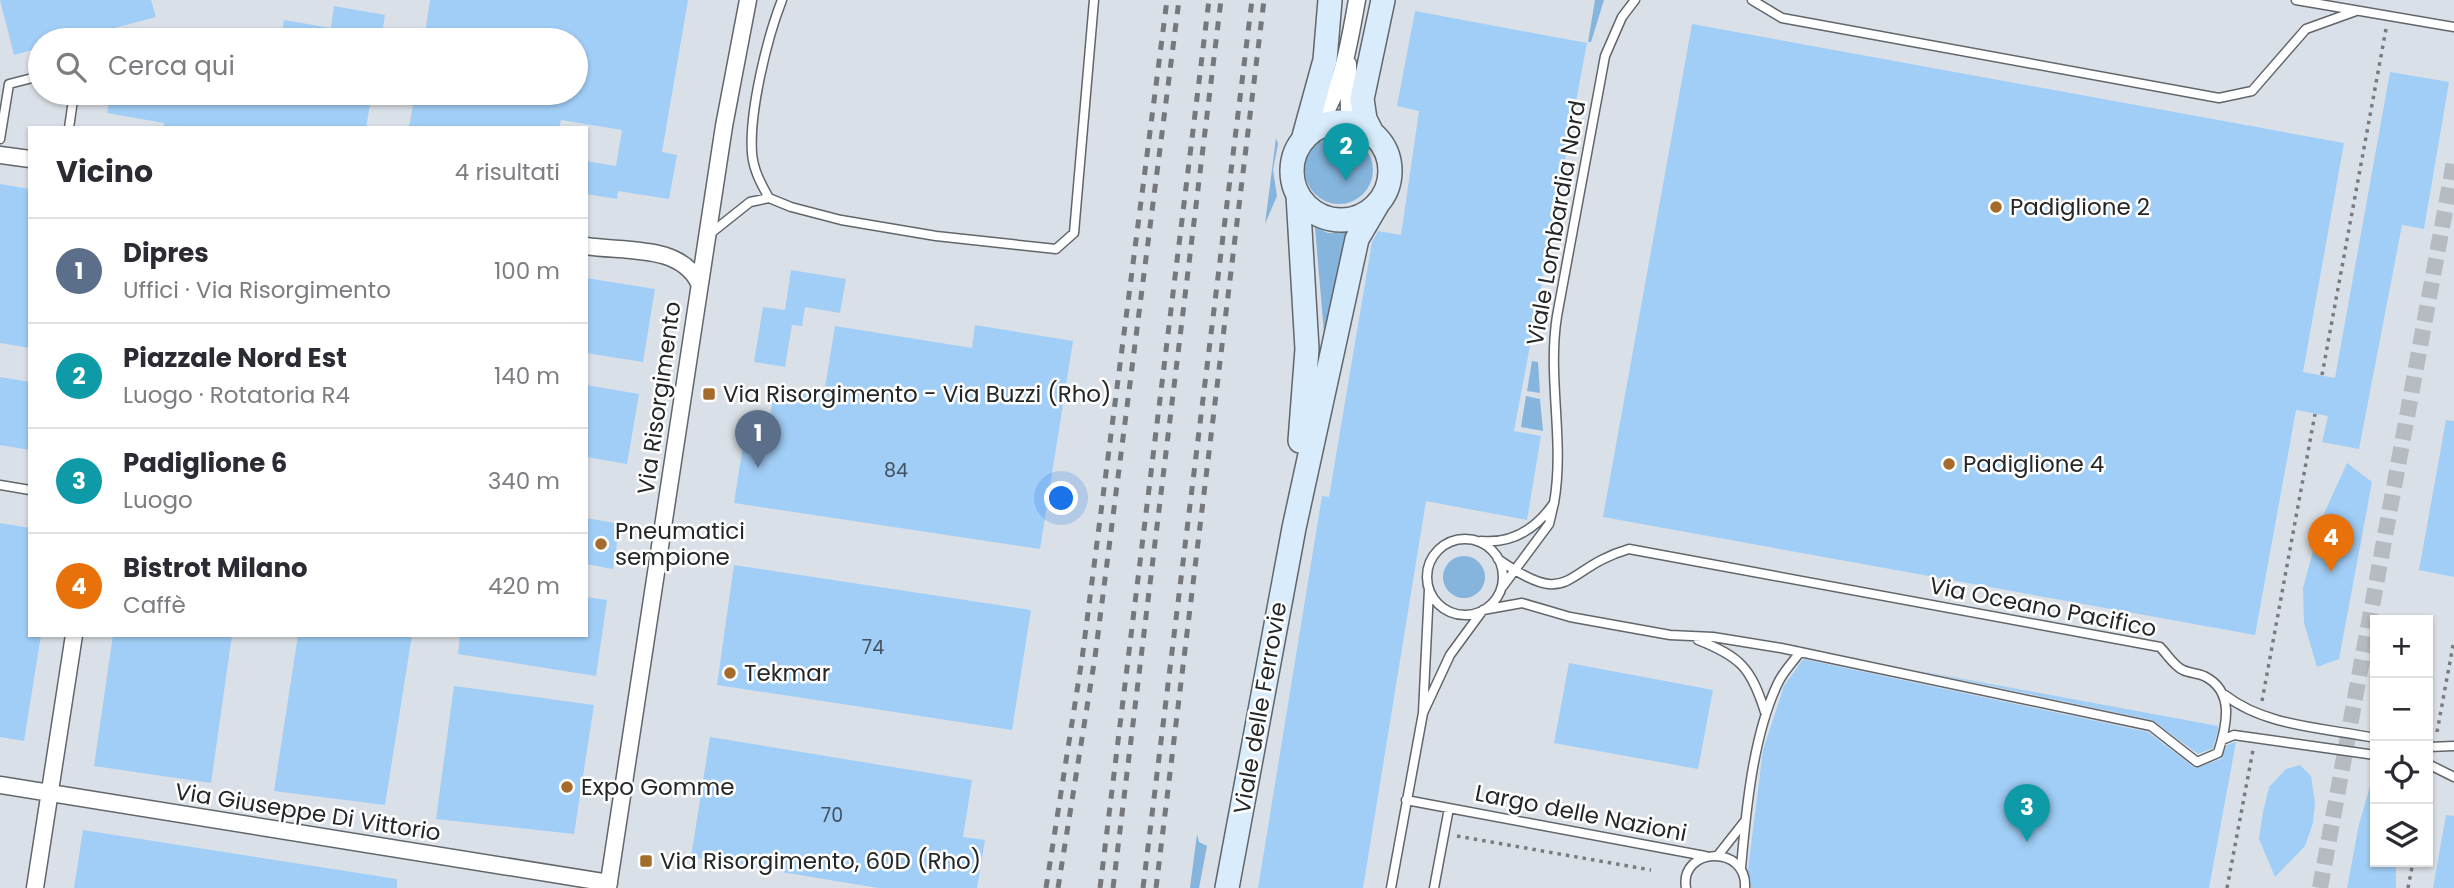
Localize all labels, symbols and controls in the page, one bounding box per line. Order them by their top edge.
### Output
search box [28,28,588,105]
icon: search [52,48,90,86]
text: Cerca qui [108,48,235,84]
street label: Viale Lombardia Nord [1519,98,1593,348]
pin: 2 [1323,123,1369,181]
text: Vicino [56,150,153,193]
text: 4 risultati [455,156,560,188]
place label: Padiglione 2 [2010,191,2150,223]
marker: Padiglione 2 [1988,199,2004,215]
text: Dipres [123,235,209,271]
text: 1 [75,255,83,287]
text: 100 m [494,255,560,287]
text: Uffici · Via Risorgimento [123,274,391,306]
street label: Via Risorgimento [630,299,688,497]
text: Piazzale Nord Est [123,340,347,376]
text: 2 [72,360,86,392]
text: 140 m [494,360,560,392]
place label: Via Risorgimento - Via Buzzi (Rho) [723,378,1112,410]
text: Luogo · Rotatoria R4 [123,379,350,411]
marker: Via Risorgimento - Via Buzzi (Rho) [701,386,717,402]
pin: 1 [735,410,781,468]
text: Padiglione 6 [123,445,287,481]
place label: Padiglione 4 [1963,448,2104,480]
marker: Padiglione 4 [1941,456,1957,472]
house number: 84 [884,457,908,484]
text: 3 [72,465,86,497]
text: 340 m [488,465,560,497]
your location [1044,481,1078,515]
text: Luogo [123,484,193,516]
pin: 4 [2308,514,2354,572]
place label: Pneumatici sempione [615,515,745,573]
marker: Pneumatici sempione [593,536,609,552]
text: Bistrot Milano [123,550,308,586]
street label: Via Oceano Pacifico [1927,569,2159,645]
text: 4 [71,570,87,602]
text: 420 m [488,570,560,602]
text: Caffè [123,589,186,621]
street label: Viale delle Ferrovie [1226,599,1294,817]
map controls [2370,615,2433,867]
button: + [2370,615,2433,678]
house number: 74 [862,634,884,661]
place label: Tekmar [744,657,830,689]
marker: Tekmar [722,665,738,681]
button: − [2370,678,2433,741]
button: locate [2370,741,2433,804]
place label: Expo Gomme [581,771,734,803]
street label: Via Giuseppe Di Vittorio [173,775,443,849]
street label: Largo delle Nazioni [1472,777,1690,849]
marker: Expo Gomme [559,779,575,795]
pin: 3 [2004,784,2050,842]
house number: 70 [821,802,843,829]
button: layers [2370,804,2433,867]
place label: Via Risorgimento, 60D (Rho) [660,845,981,877]
marker: Via Risorgimento, 60D (Rho) [638,853,654,869]

